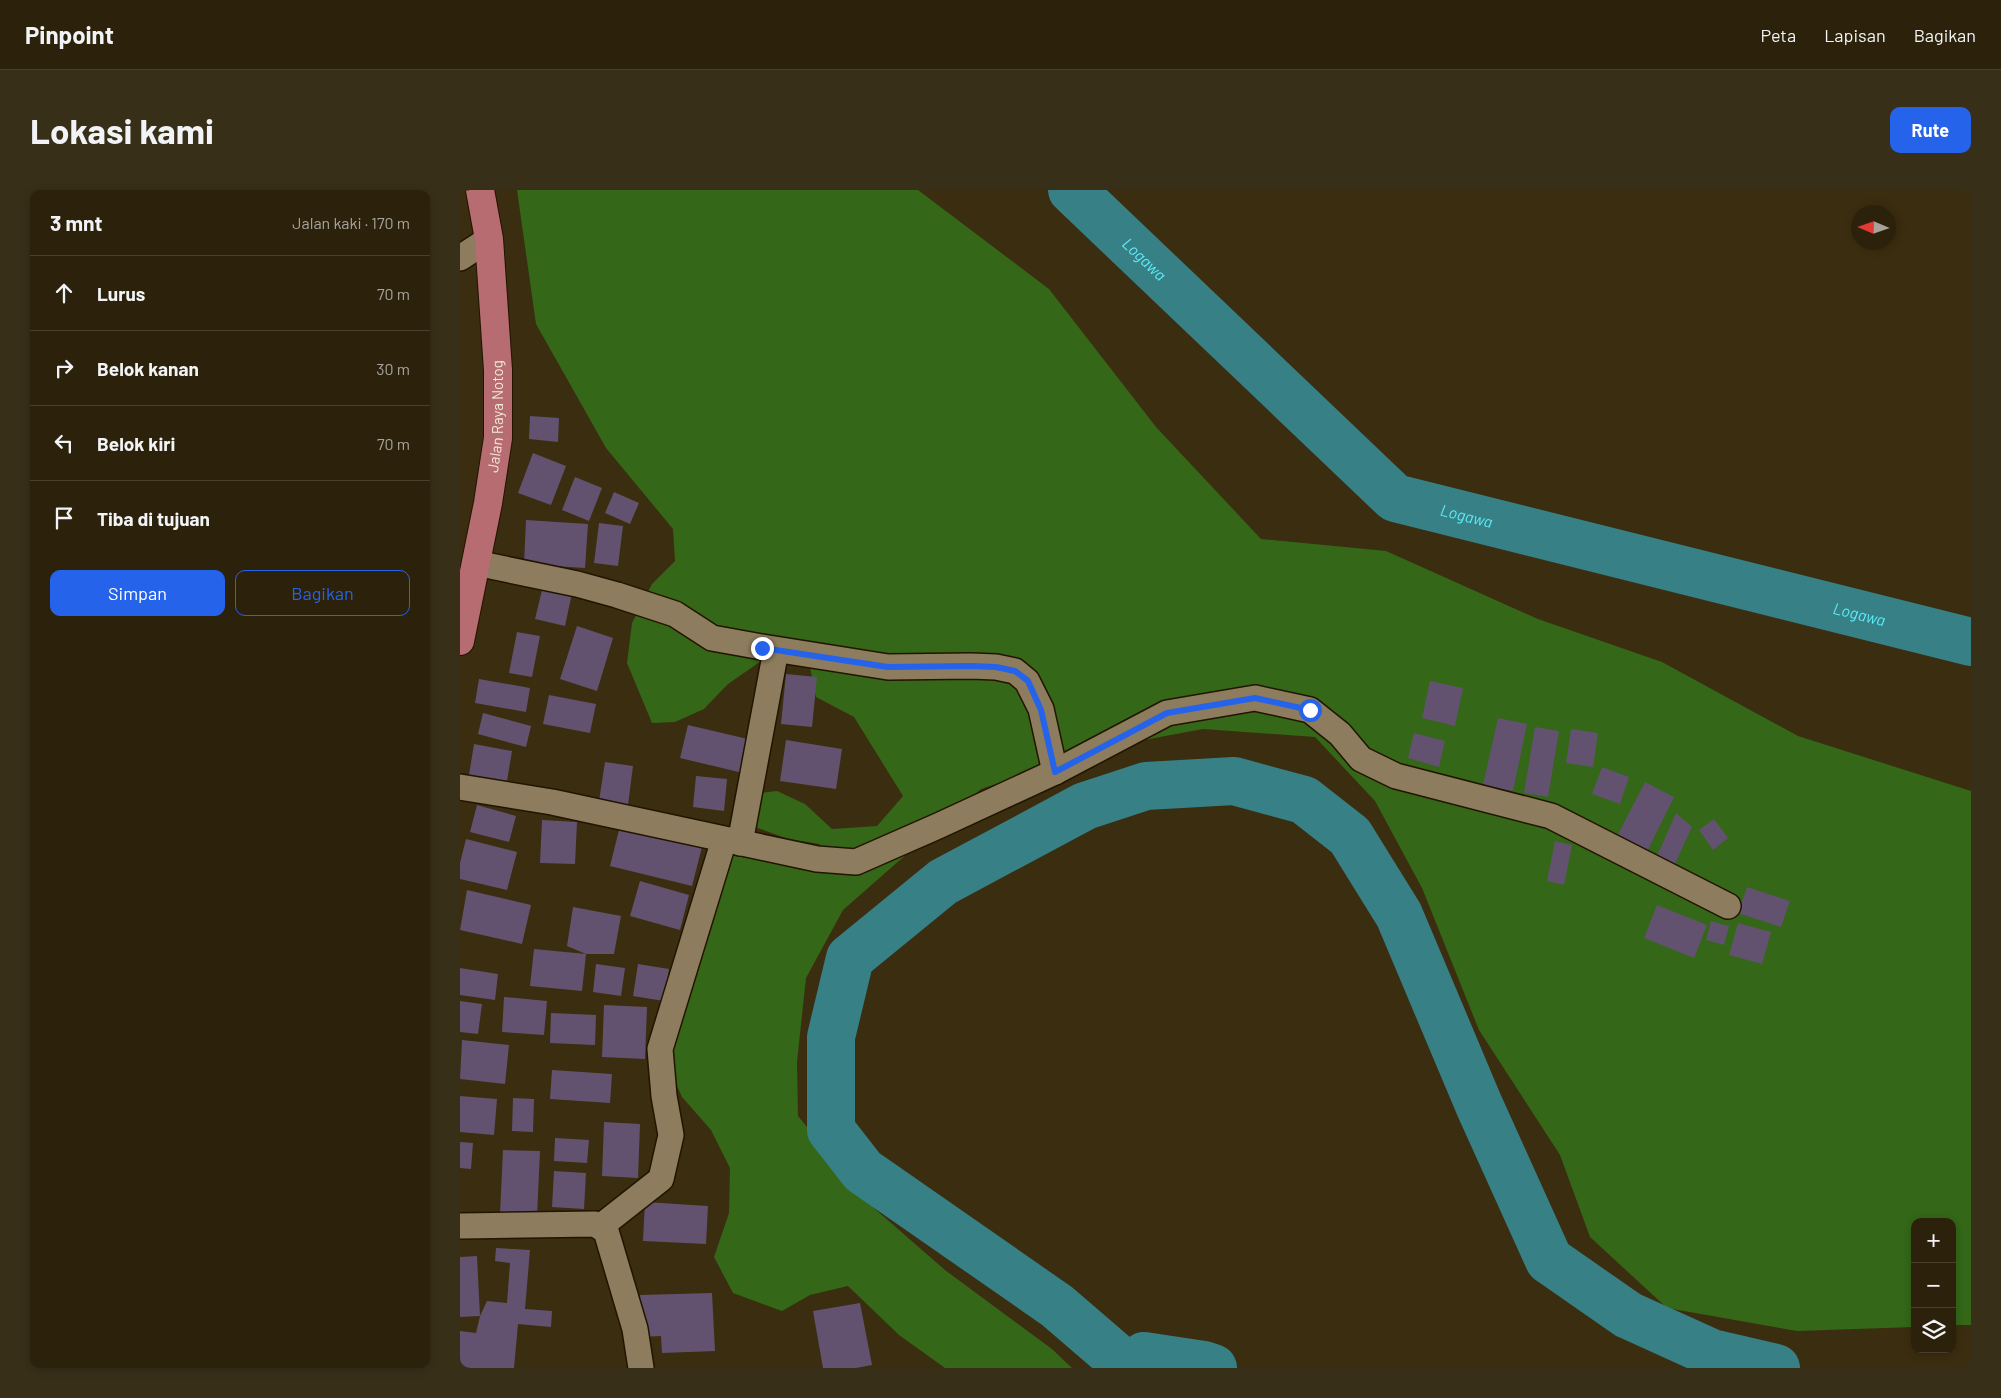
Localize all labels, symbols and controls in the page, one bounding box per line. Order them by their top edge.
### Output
text: Pinpoint [25,20,114,49]
text: Peta [1761,24,1796,46]
text: Lapisan [1824,24,1886,46]
text: Bagikan [1914,24,1976,46]
button: Rute [1890,107,1971,153]
text: Lokasi kami [30,109,214,151]
north arrow [1851,205,1896,250]
text: 3 mnt [50,210,103,235]
text: Jalan kaki · 170 m [292,213,410,232]
water label: Logawa [1119,233,1171,284]
icon: ahead [50,279,78,307]
text: Lurus [97,282,145,305]
text: 70 m [377,284,410,303]
icon: right [50,354,78,382]
text: Belok kanan [97,357,199,380]
text: 30 m [376,359,410,378]
street label: Jalan Raya Notog [483,360,506,474]
icon: left [50,429,78,457]
text: Belok kiri [97,432,175,455]
text: 70 m [377,434,410,453]
water label: Logawa [1438,500,1495,531]
icon: arrive [50,504,78,532]
text: Tiba di tujuan [97,507,210,530]
button: Simpan [50,570,225,616]
button: Bagikan [235,570,410,616]
water label: Logawa [1831,598,1888,629]
route end [751,637,774,660]
route start [1299,699,1322,722]
map controls [1911,1218,1956,1353]
button: + [1911,1218,1956,1263]
button: − [1911,1263,1956,1308]
button: layers [1911,1308,1956,1353]

